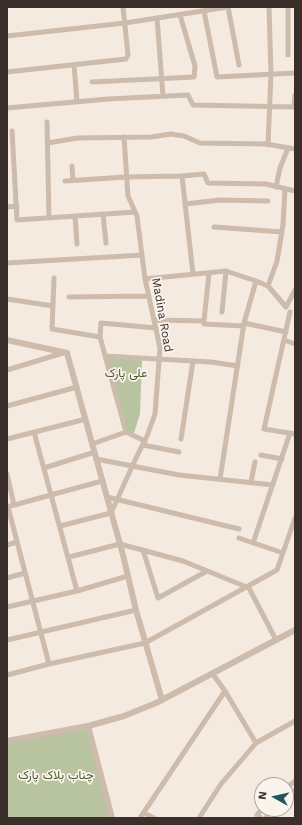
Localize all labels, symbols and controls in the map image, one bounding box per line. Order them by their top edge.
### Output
street label: Madina Road [148,277,176,353]
park label: علی پارک [105,366,147,380]
park label: چناب بلاک پارک [18,768,94,782]
north arrow [254,777,294,817]
text: N [256,790,270,800]

